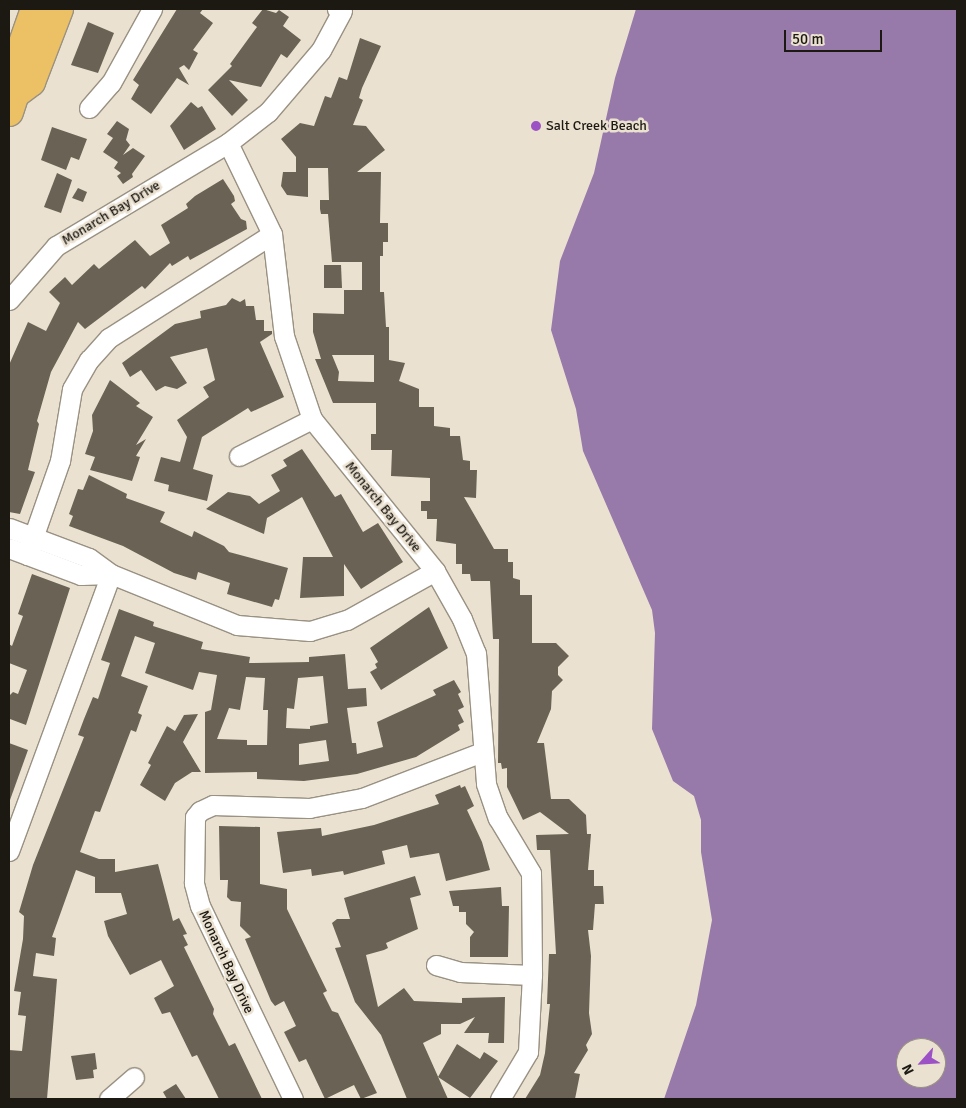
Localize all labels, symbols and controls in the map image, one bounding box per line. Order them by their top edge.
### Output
scale bar [786,20,884,52]
text: 50 m [792,30,823,48]
place label: Salt Creek Beach [546,118,647,134]
marker: Salt Creek Beach [530,120,542,132]
street label: Monarch Bay Drive [59,177,163,249]
street label: Monarch Bay Drive [341,458,425,556]
street label: Monarch Bay Drive [195,908,257,1016]
north arrow [896,1038,946,1088]
text: N [898,1061,918,1077]

